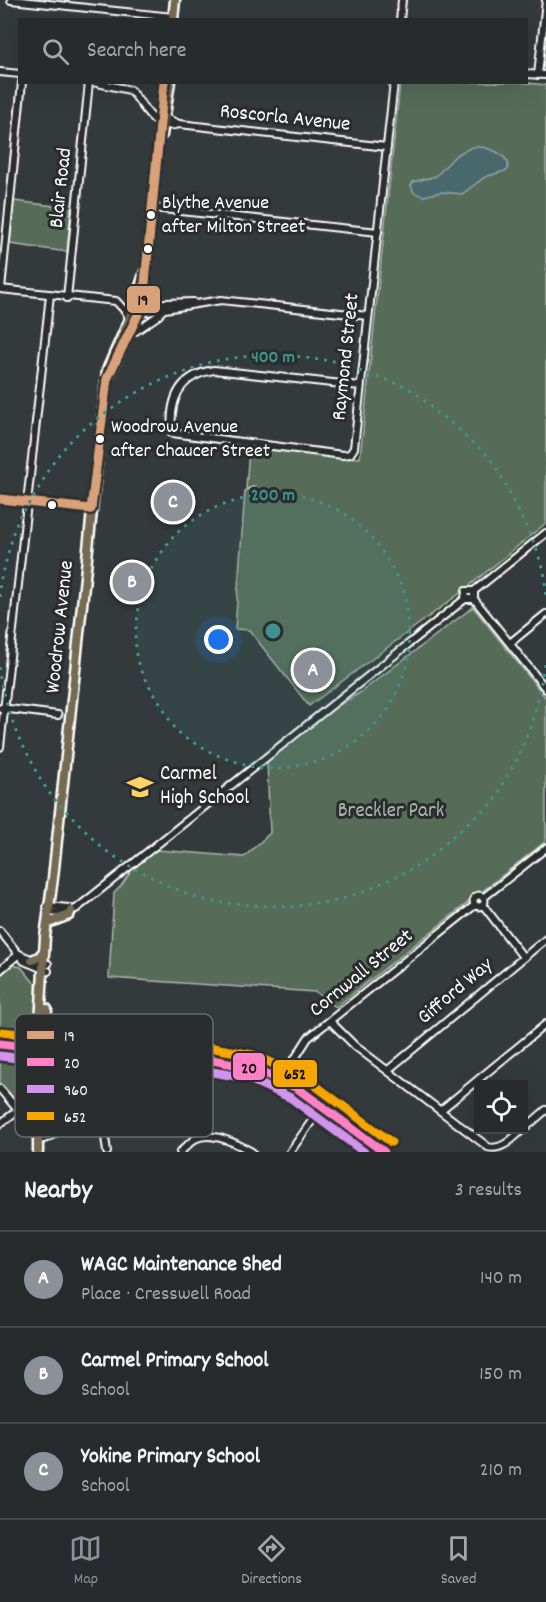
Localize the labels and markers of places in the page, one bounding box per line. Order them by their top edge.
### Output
place label: Blythe Avenue after Milton Street [162,190,305,242]
marker: Blythe Avenue after Milton Street [145,209,157,221]
unlabelled marker [142,243,154,255]
place label: Woodrow Avenue after Chaucer Street [111,414,270,466]
marker: Woodrow Avenue after Chaucer Street [94,433,106,445]
pin: C [154,480,192,524]
unlabelled marker [46,499,58,511]
pin: B [112,560,152,604]
centre of rings [263,621,283,641]
pin: A [294,648,332,692]
place label: Carmel High School [160,760,249,814]
school or university icon: Carmel High School [125,772,155,802]

